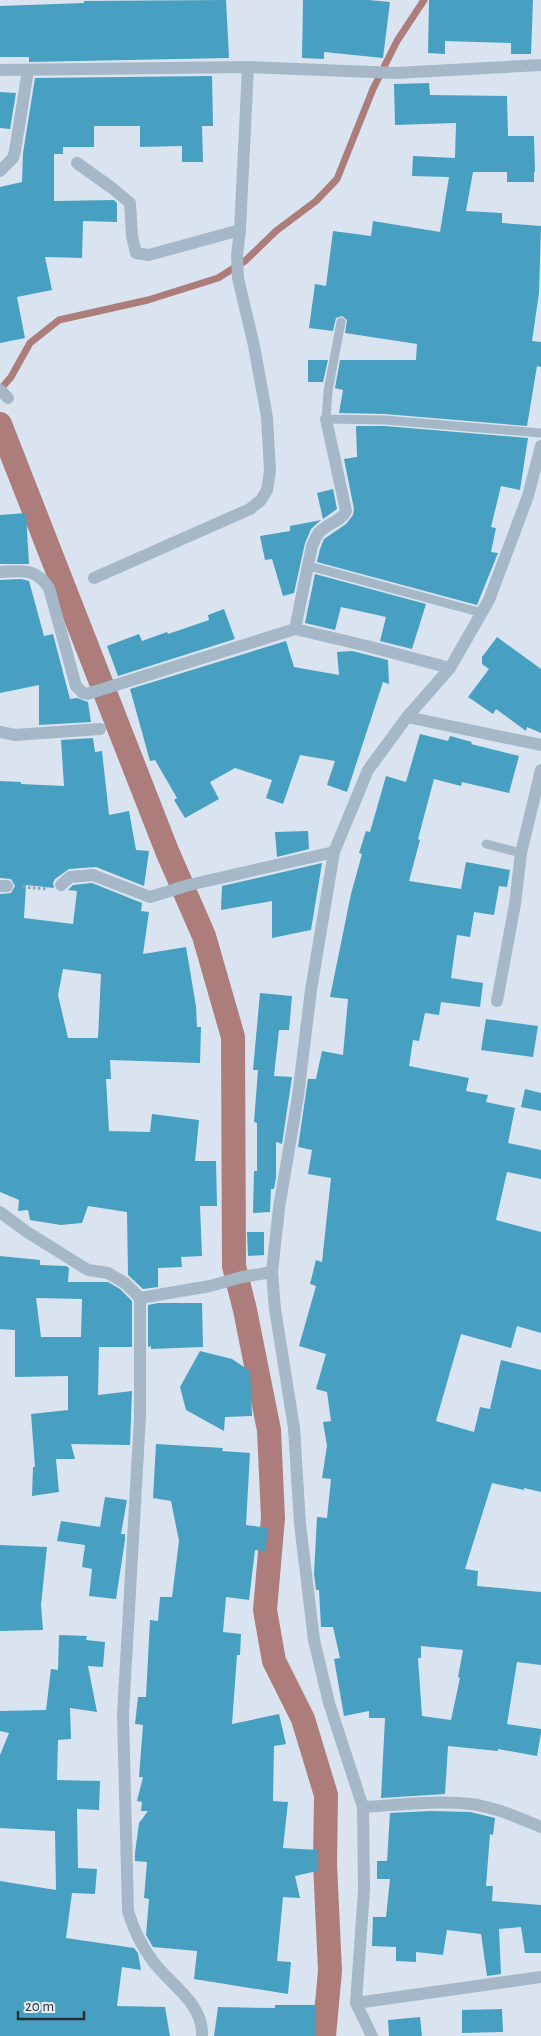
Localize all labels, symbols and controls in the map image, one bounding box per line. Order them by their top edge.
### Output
scale bar [18,1988,84,2020]
text: 20 m [25,1999,54,2014]

